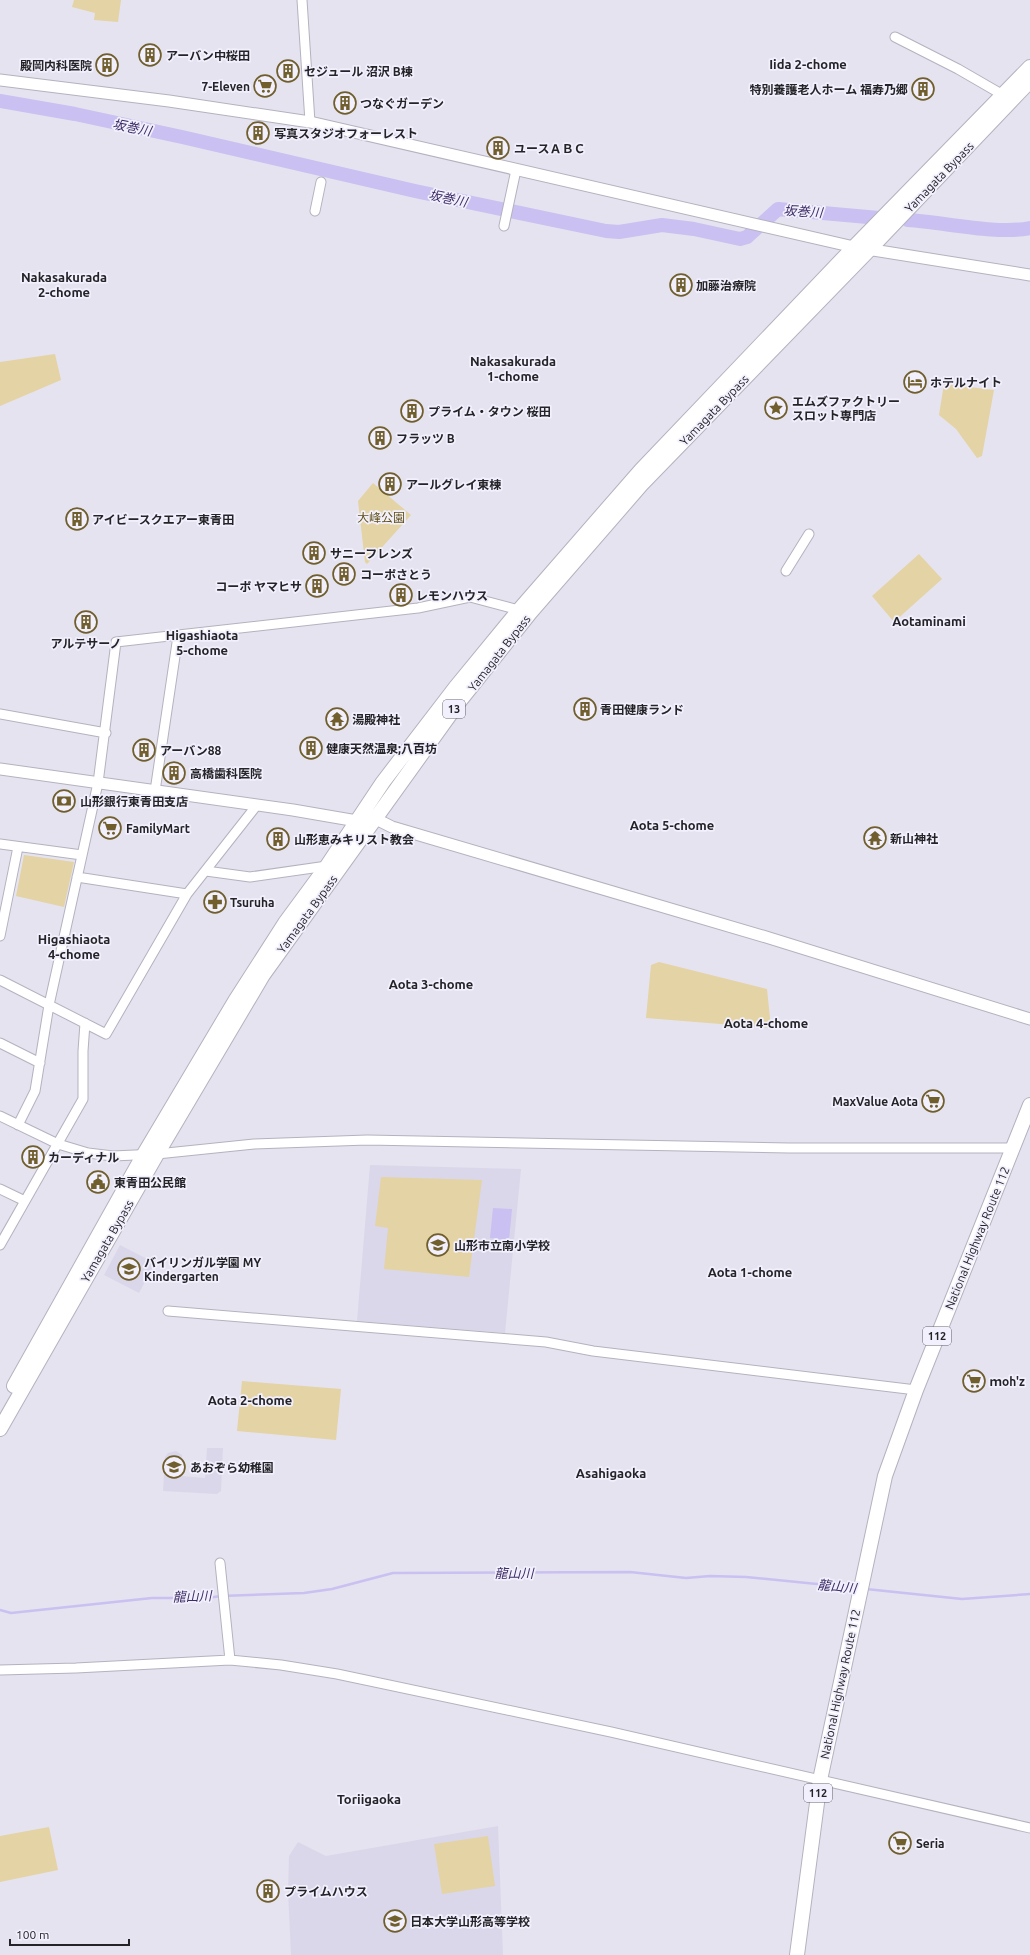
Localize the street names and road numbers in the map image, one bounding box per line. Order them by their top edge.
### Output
street label: Yamagata Bypass [902,139,976,215]
street label: Yamagata Bypass [677,372,751,448]
street label: Yamagata Bypass [465,612,533,694]
road number: 13 [443,700,465,718]
street label: Yamagata Bypass [274,873,340,955]
street label: National Highway Route 112 [942,1165,1012,1311]
street label: Yamagata Bypass [78,1198,136,1284]
road number: 112 [923,1327,951,1345]
street label: National Highway Route 112 [818,1608,862,1760]
road number: 112 [804,1784,832,1802]

